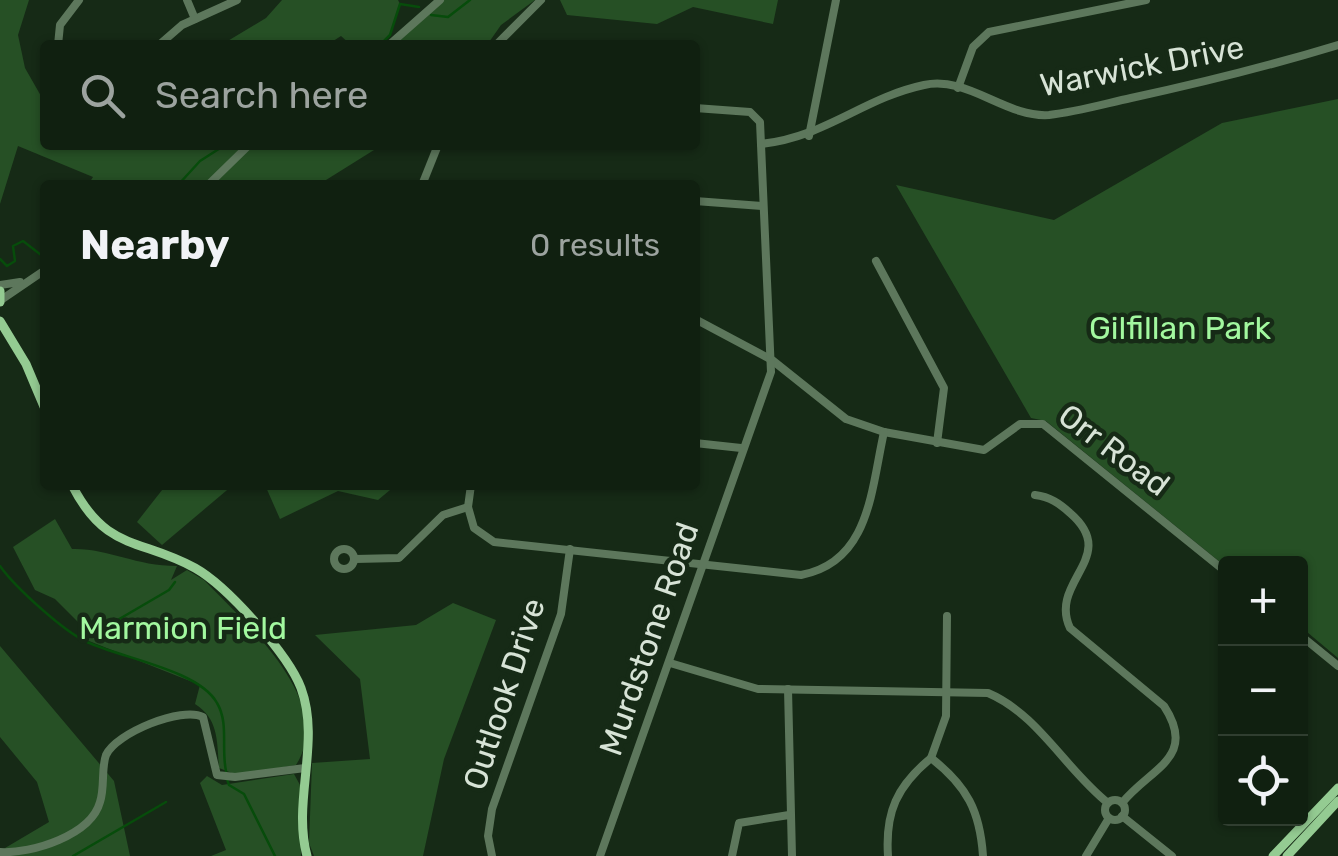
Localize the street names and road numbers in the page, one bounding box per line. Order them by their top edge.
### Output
street label: Warwick Drive [1037,28,1247,104]
street label: Orr Road [1051,396,1177,504]
street label: Murdstone Road [591,518,707,760]
street label: Outlook Drive [455,593,553,795]

